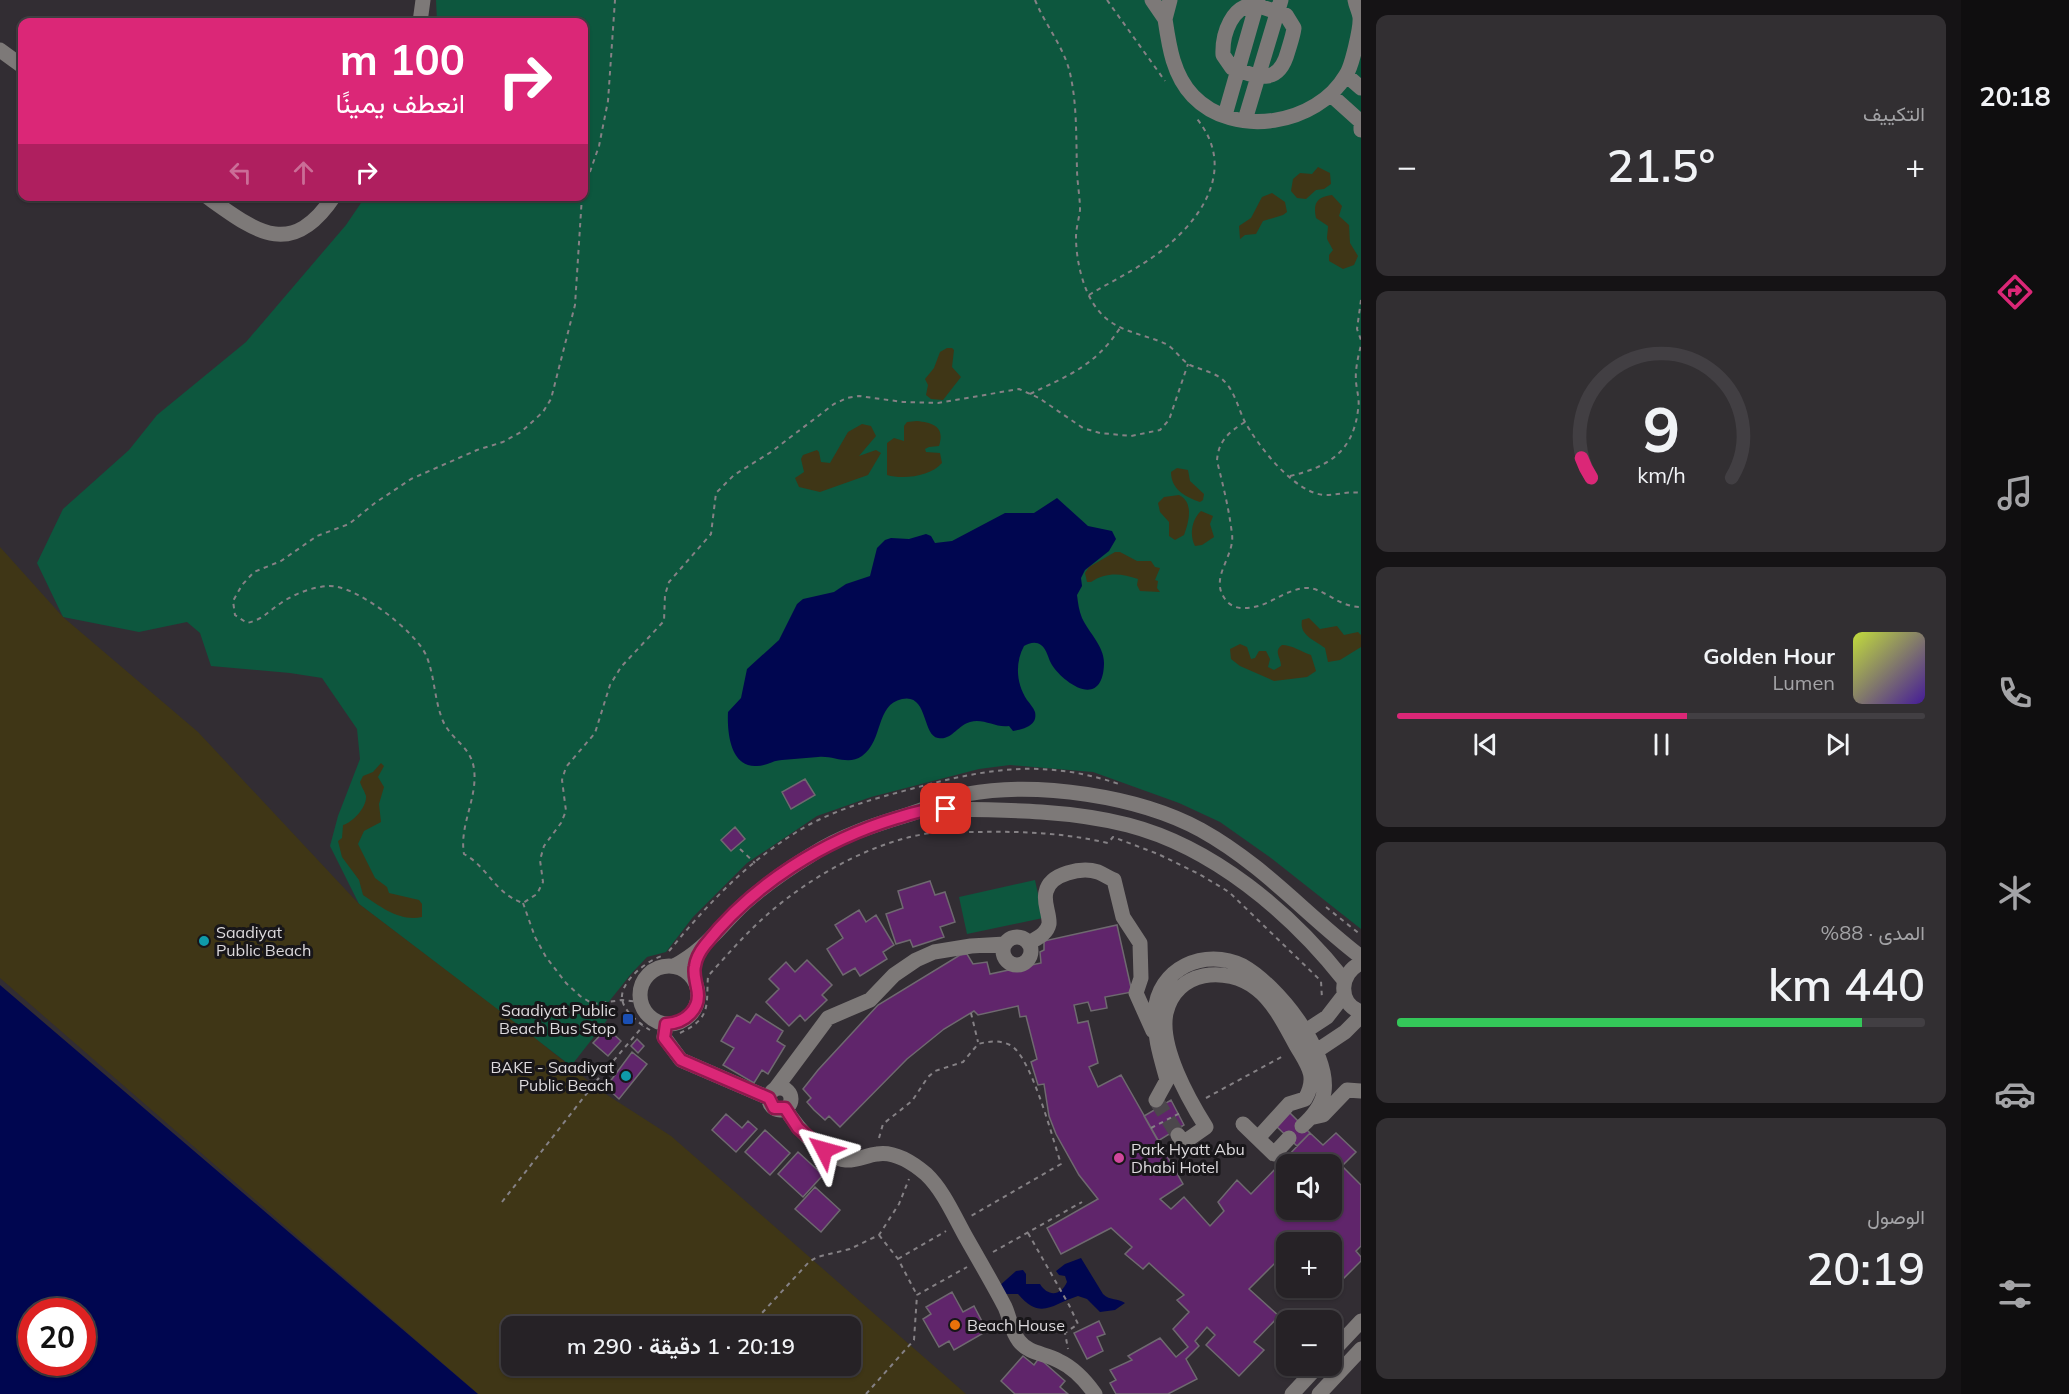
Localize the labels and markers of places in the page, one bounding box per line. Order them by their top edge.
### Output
pin [920,783,971,834]
place label: Saadiyat Public Beach [216,922,311,960]
marker: Saadiyat Public Beach [197,934,211,948]
place label: Saadiyat Public Beach Bus Stop [499,1000,616,1038]
marker: Saadiyat Public Beach Bus Stop [621,1012,635,1026]
place label: BAKE - Saadiyat Public Beach [491,1057,614,1095]
marker: BAKE - Saadiyat Public Beach [619,1069,633,1083]
place label: Park Hyatt Abu Dhabi Hotel [1131,1139,1245,1177]
marker: Park Hyatt Abu Dhabi Hotel [1112,1151,1126,1165]
place label: Beach House [967,1315,1065,1335]
marker: Beach House [948,1318,962,1332]

